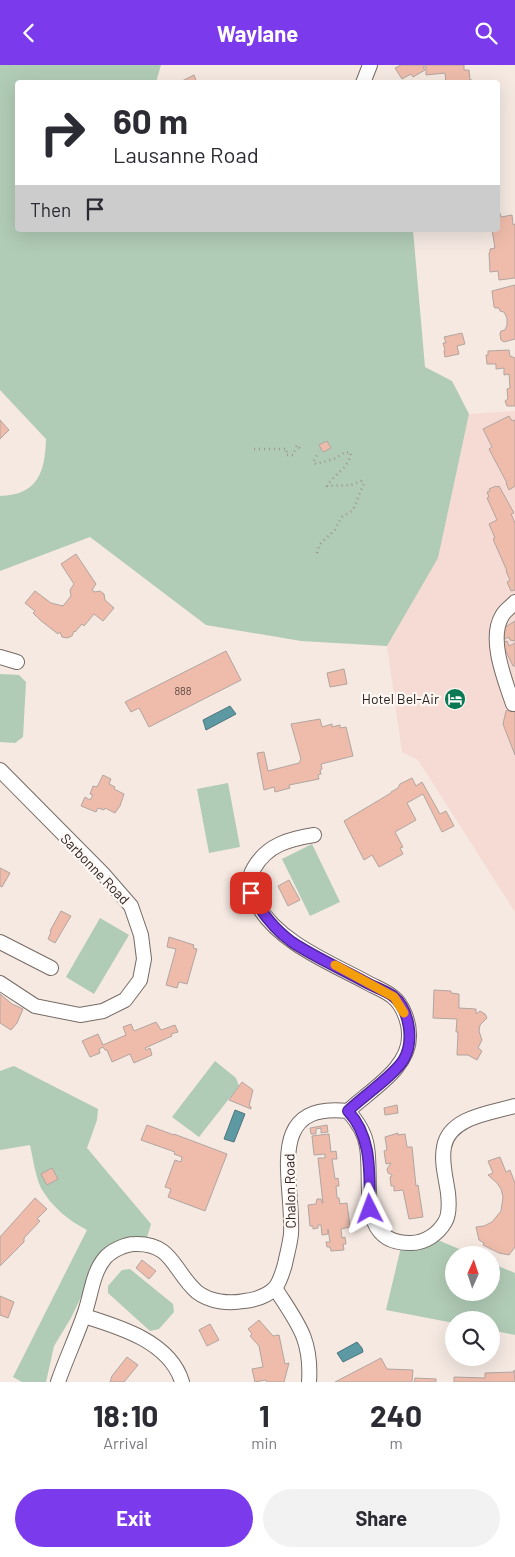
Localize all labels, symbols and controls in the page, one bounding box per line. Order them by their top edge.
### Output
icon: back [15,19,43,47]
icon: search [472,19,500,47]
text: Waylane [217,20,298,46]
text: 60 m [113,99,188,141]
icon: right [30,100,95,165]
text: Lausanne Road [113,141,259,167]
icon: arrive [81,195,109,223]
text: Then [30,198,71,221]
house number: 888 [174,684,192,697]
hotel icon: Hotel Bel-Air [443,687,467,711]
place label: Hotel Bel-Air [362,690,439,707]
street label: Sarbonne Road [57,830,133,908]
pin [230,872,272,914]
icon: arrive [237,879,265,907]
street label: Chalon Road [280,1153,299,1229]
position arrow [343,1182,395,1234]
north arrow [445,1246,500,1301]
map controls [445,1246,500,1366]
button: search [445,1311,500,1366]
text: 18:10 [93,1397,158,1433]
text: 1 [259,1397,270,1433]
text: 240 [370,1397,422,1433]
text: Arrival [103,1433,148,1452]
text: min [251,1433,277,1452]
text: m [389,1433,403,1452]
button: Exit [15,1489,253,1547]
button: Share [263,1489,500,1547]

